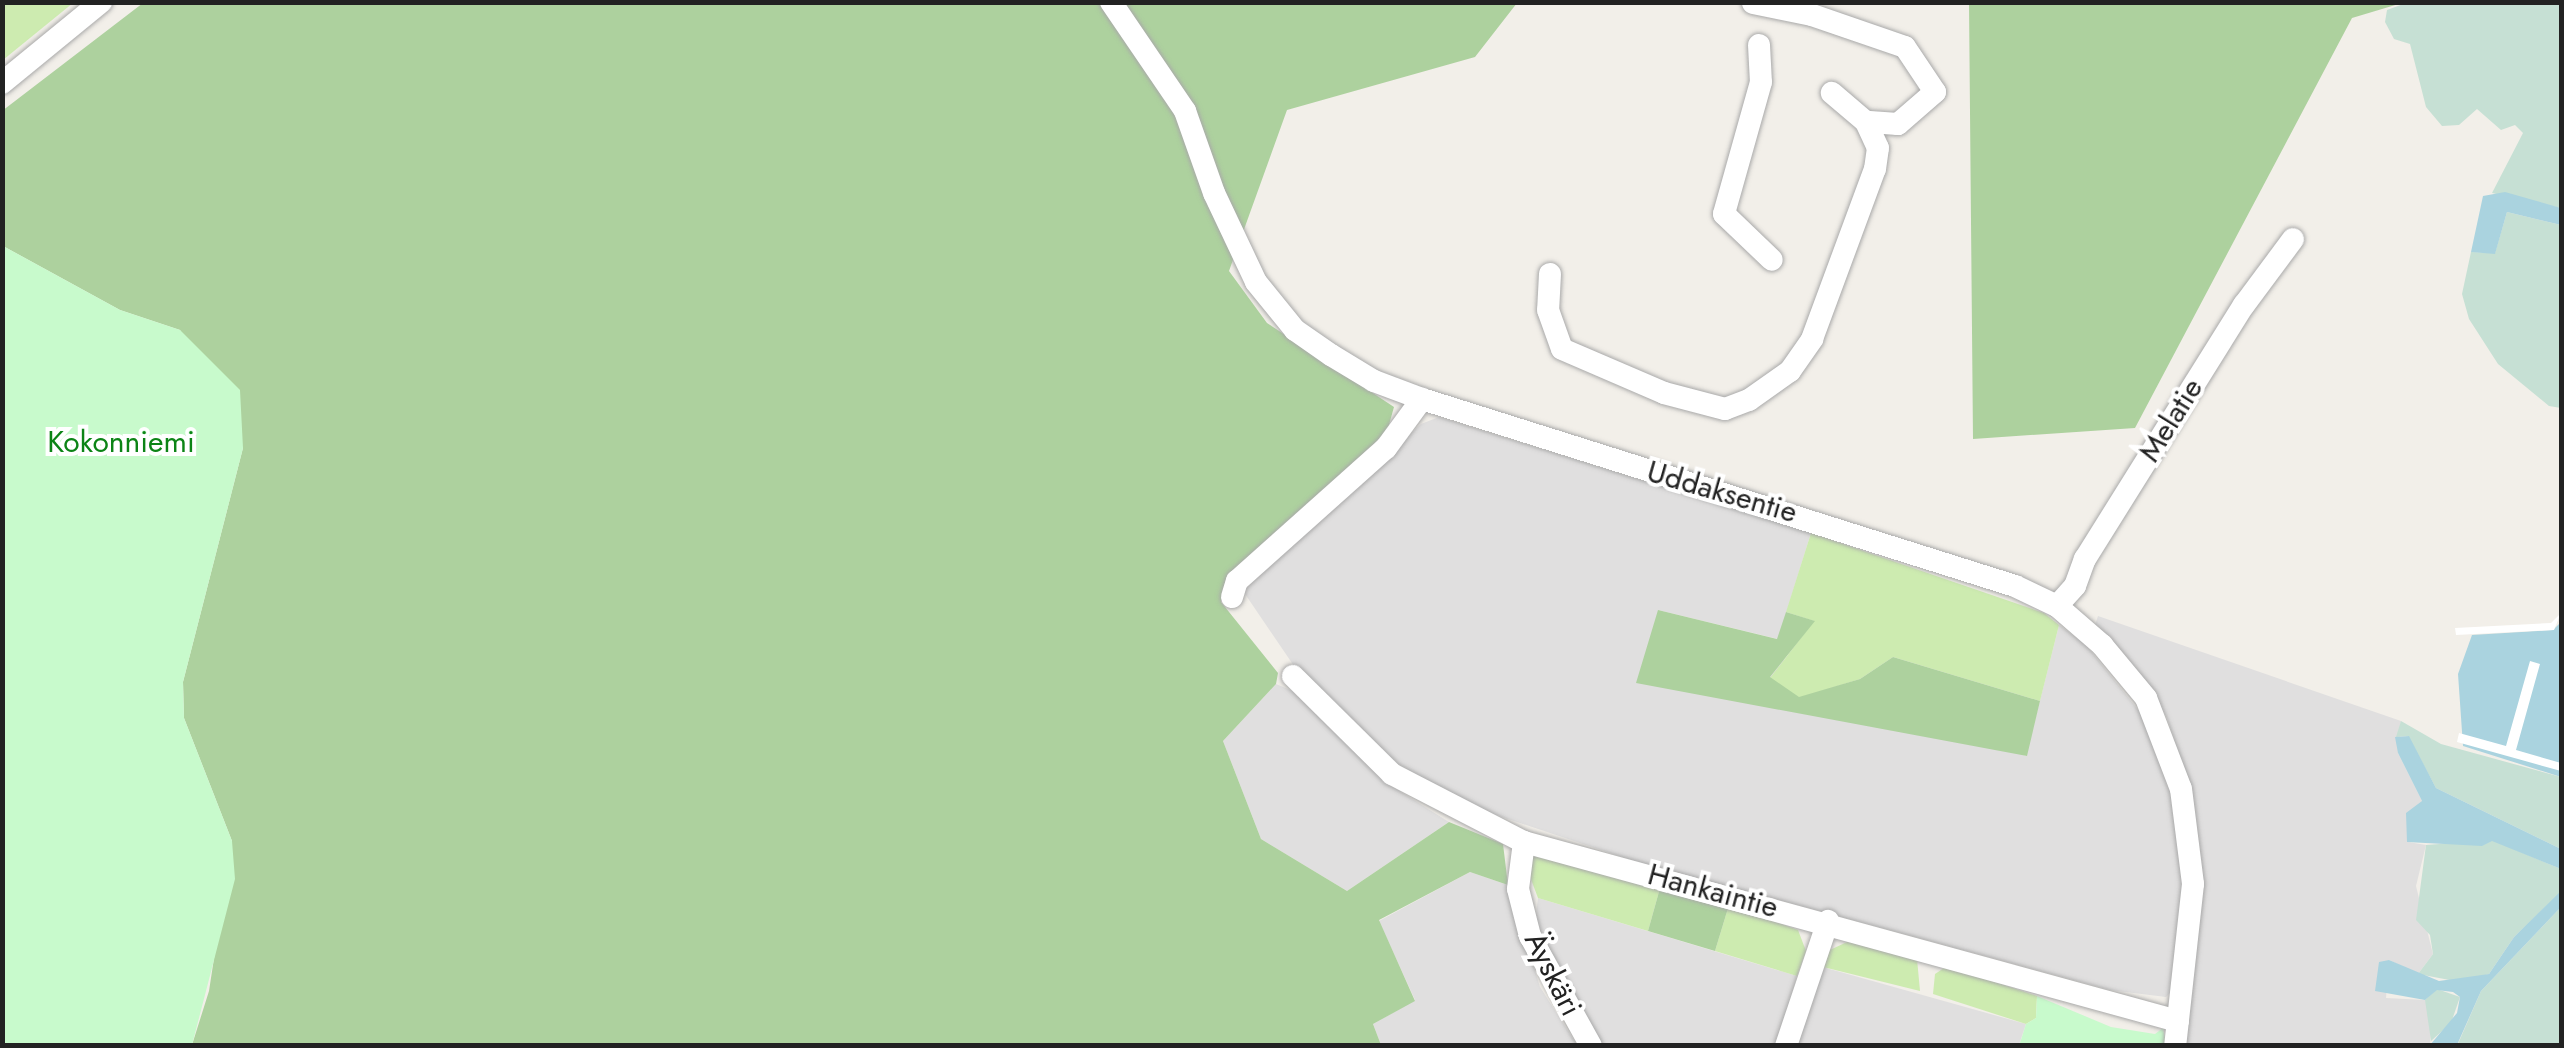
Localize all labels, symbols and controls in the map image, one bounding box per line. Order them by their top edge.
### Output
street label: Melatie [2131,372,2211,468]
park label: Kokonniemi [47,424,195,460]
street label: Uddaksentie [1643,453,1801,531]
street label: Hankaintie [1644,856,1782,926]
street label: Äyskäri [1517,926,1589,1022]

